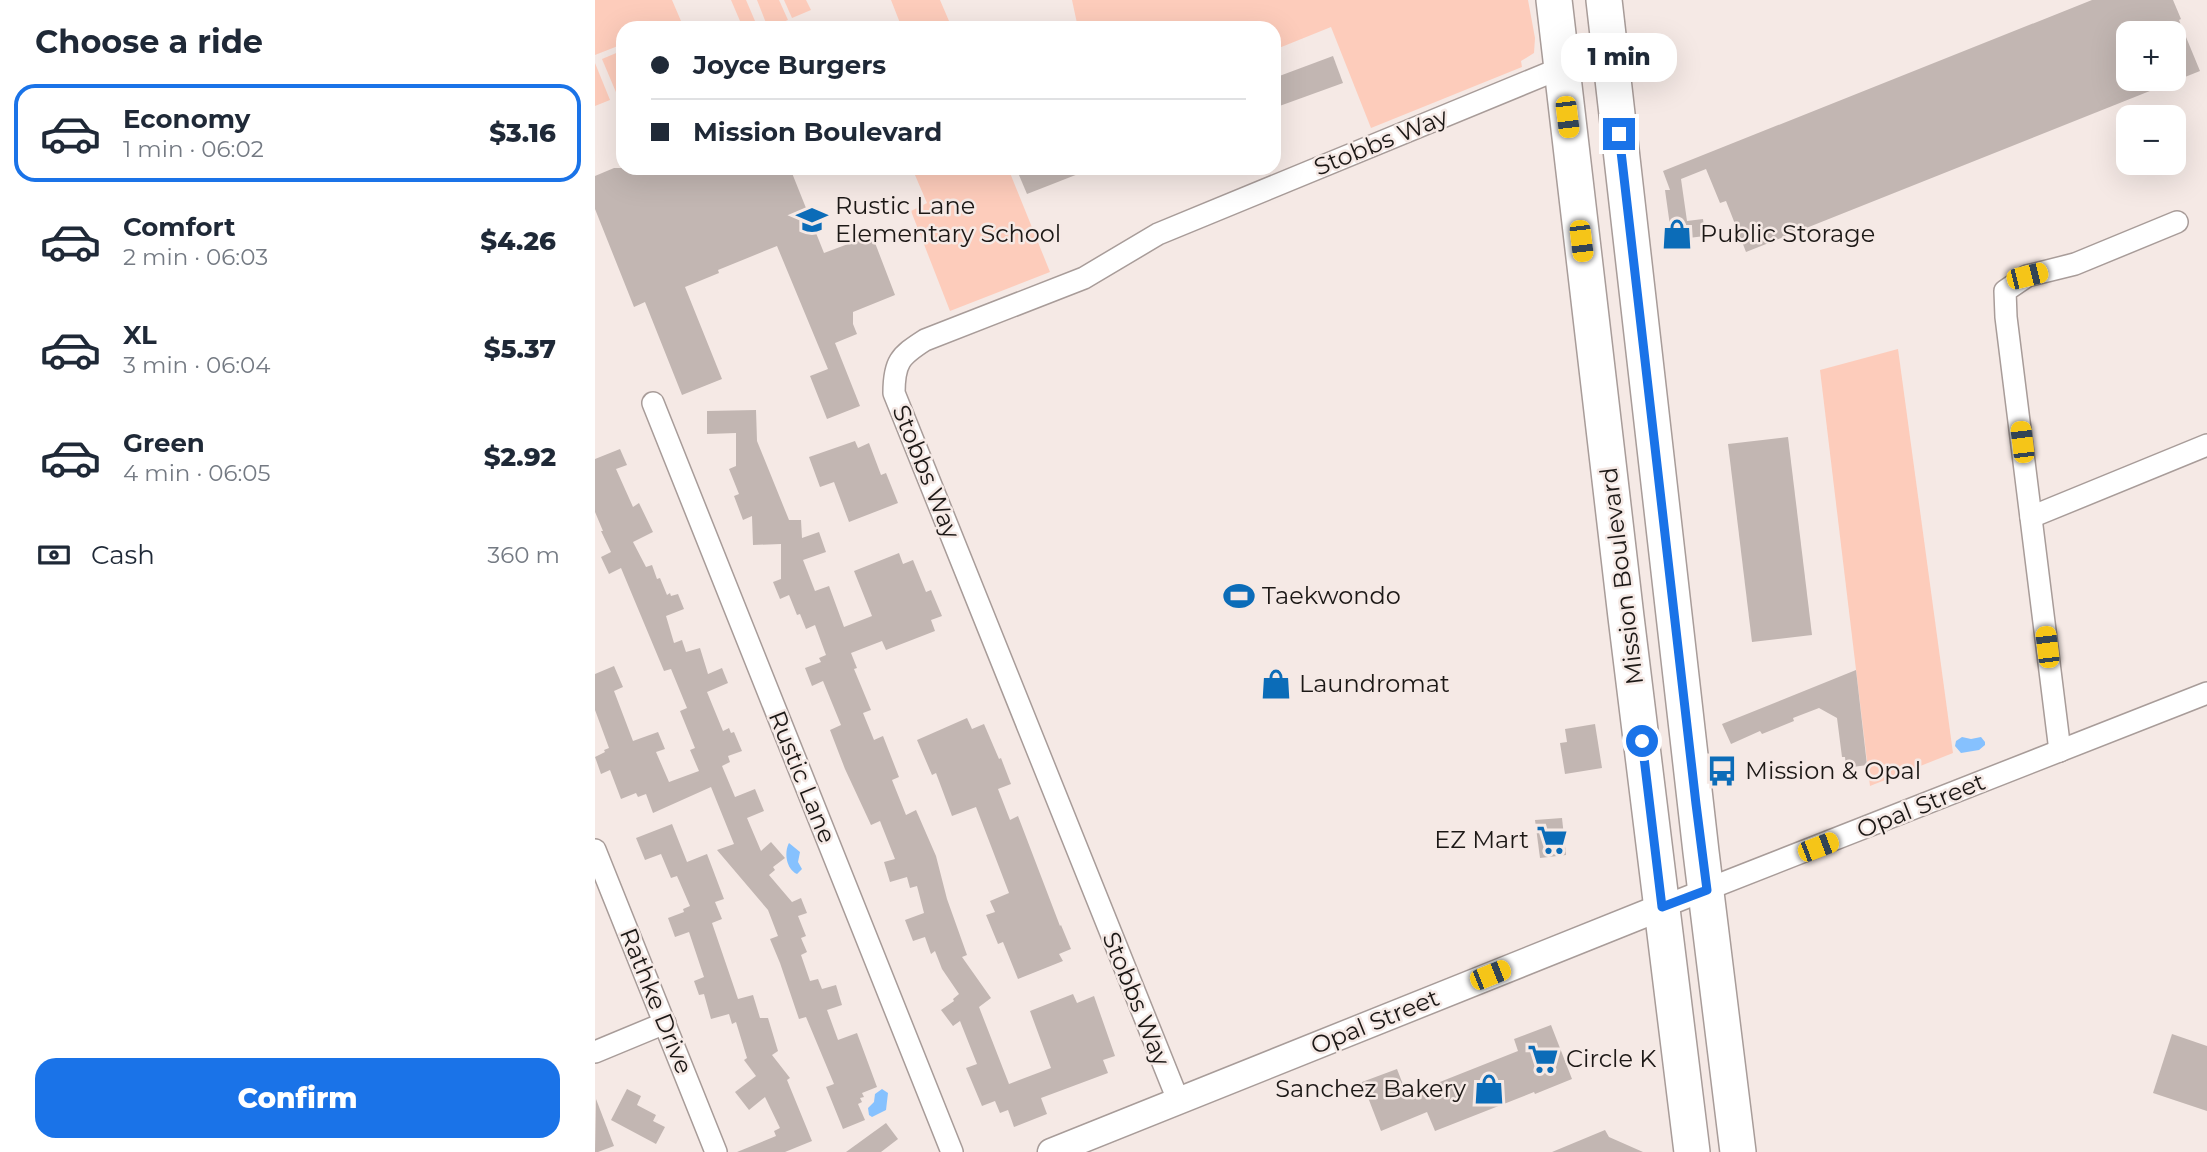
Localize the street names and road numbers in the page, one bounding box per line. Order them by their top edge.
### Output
street label: Stobbs Way [1310,102,1452,182]
street label: Stobbs Way [886,401,966,543]
street label: Mission Boulevard [1594,466,1649,687]
street label: Rustic Lane [763,706,842,847]
street label: Opal Street [1852,767,1989,844]
street label: Rathke Drive [614,924,699,1078]
street label: Stobbs Way [1096,928,1176,1070]
street label: Opal Street [1306,983,1443,1060]

